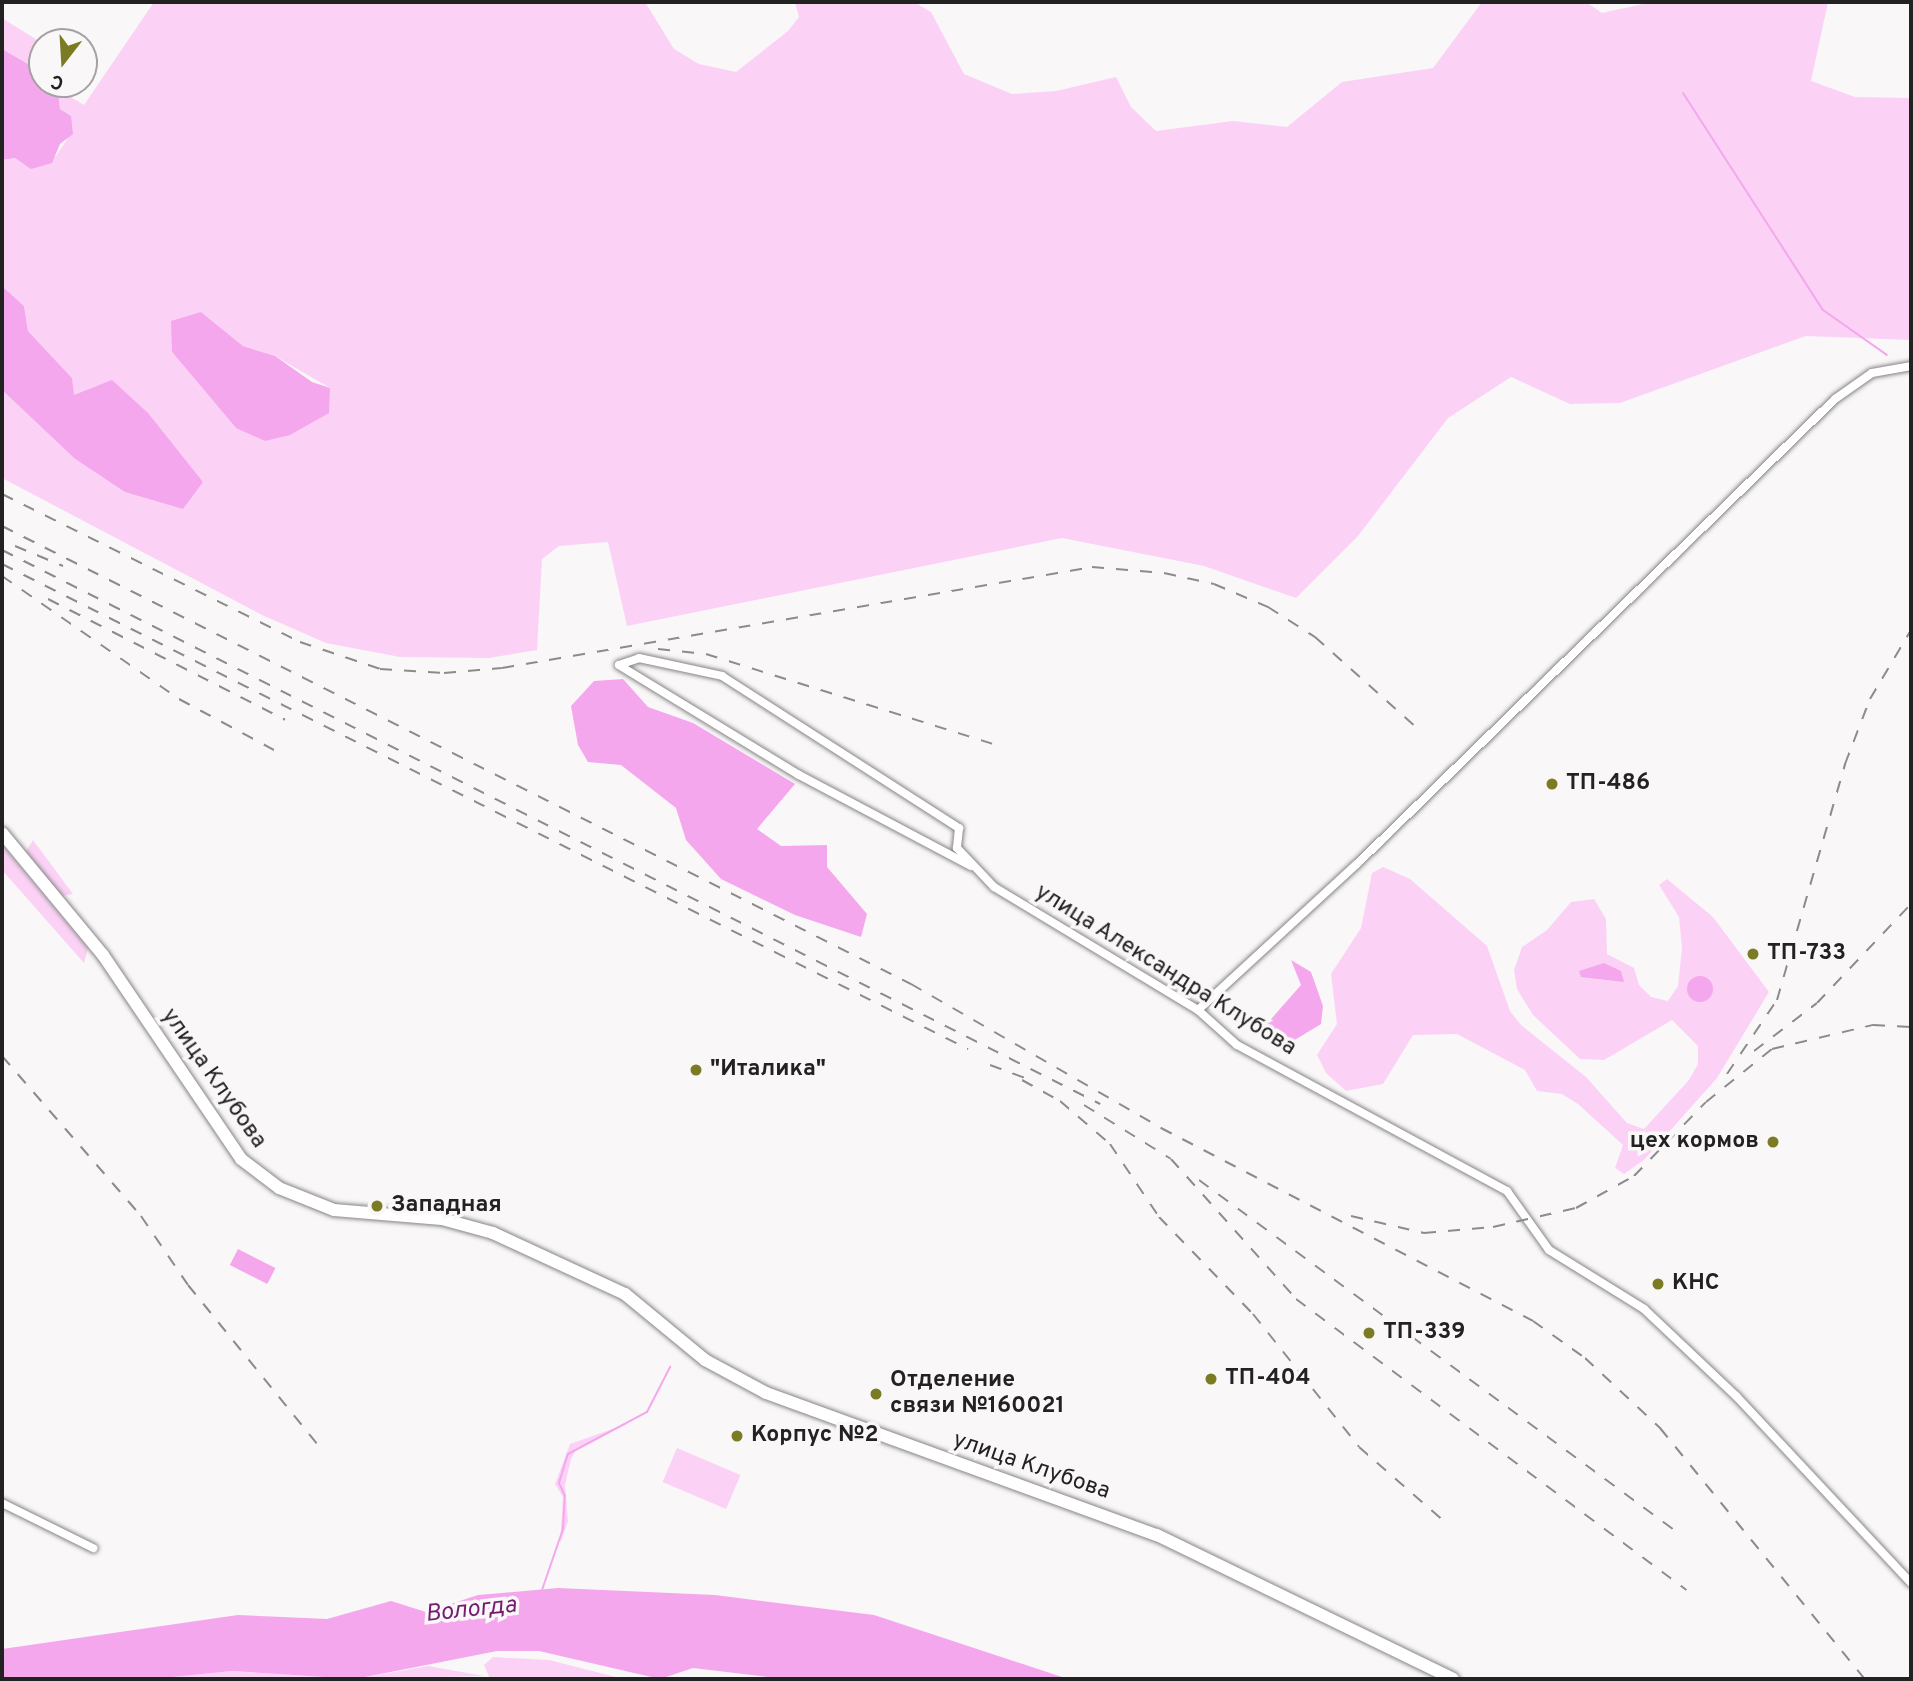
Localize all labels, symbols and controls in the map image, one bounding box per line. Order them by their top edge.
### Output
north arrow [28,28,98,98]
text: С [48,68,67,94]
place label: ТП-486 [1566,770,1650,798]
marker: ТП-486 [1544,776,1560,792]
street label: улица Александра Клубова [1029,879,1301,1063]
place label: ТП-733 [1767,940,1846,968]
marker: ТП-733 [1745,946,1761,962]
street label: улица Клубова [155,1004,271,1154]
place label: "Италика" [710,1056,826,1084]
marker: "Италика" [688,1062,704,1078]
place label: цех кормов [1630,1128,1759,1156]
marker: цех кормов [1765,1134,1781,1150]
place label: Западная [391,1192,502,1220]
marker: Западная [369,1198,385,1214]
place label: КНС [1672,1270,1719,1298]
marker: КНС [1650,1276,1666,1292]
place label: ТП-339 [1383,1319,1465,1347]
marker: ТП-339 [1361,1325,1377,1341]
place label: ТП-404 [1225,1365,1310,1393]
place label: Отделение связи №160021 [890,1367,1065,1421]
marker: ТП-404 [1203,1371,1219,1387]
marker: Отделение связи №160021 [868,1386,884,1402]
place label: Корпус №2 [751,1422,878,1450]
street label: улица Клубова [949,1427,1113,1507]
marker: Корпус №2 [729,1428,745,1444]
water label: Вологда [424,1592,518,1630]

